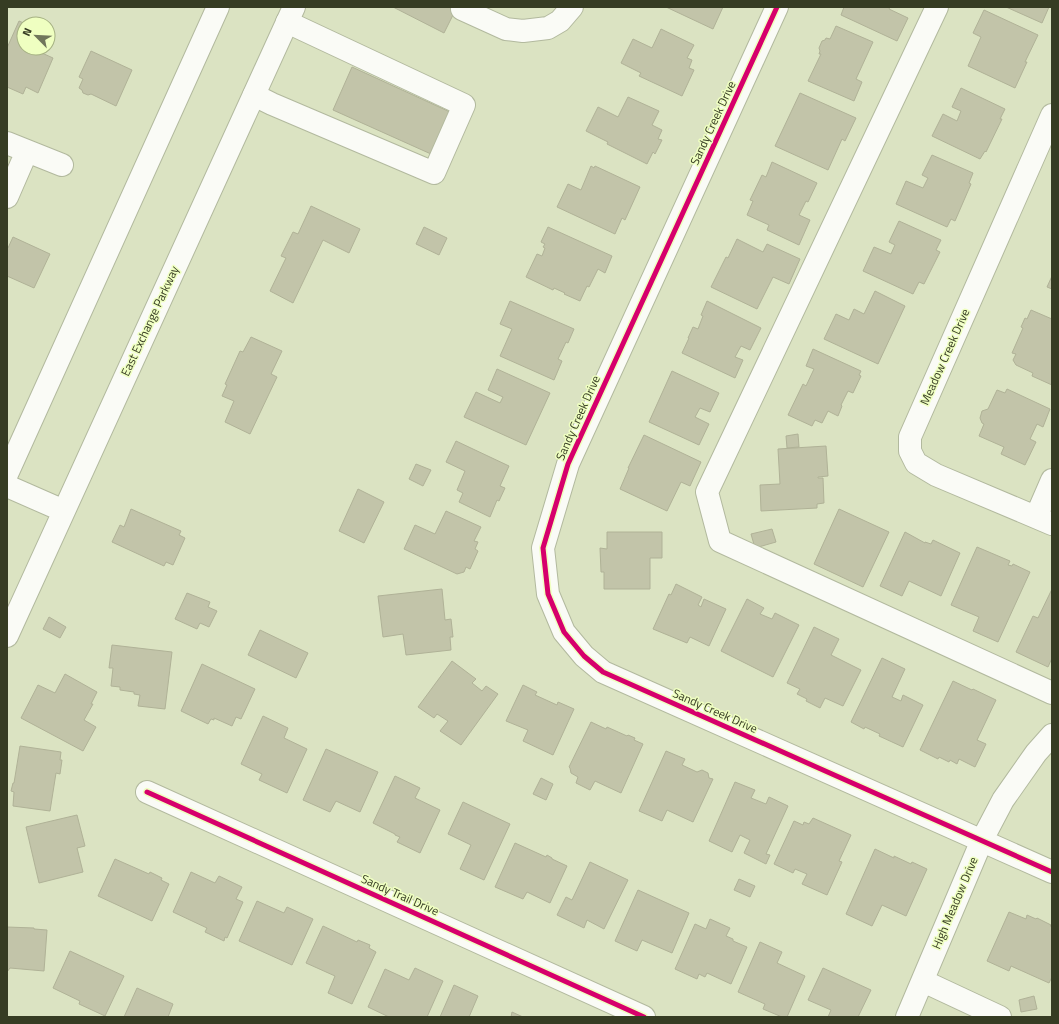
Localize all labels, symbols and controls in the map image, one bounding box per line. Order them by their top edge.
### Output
north arrow [16,16,56,56]
text: N [18,25,36,39]
street label: Sandy Creek Drive [685,78,740,168]
street label: East Exchange Parkway [116,262,184,379]
street label: Meadow Creek Drive [915,306,974,408]
street label: Sandy Creek Drive [550,372,605,463]
street label: Sandy Creek Drive [670,683,761,738]
street label: High Meadow Drive [927,854,983,952]
street label: Sandy Trail Drive [358,869,442,920]

